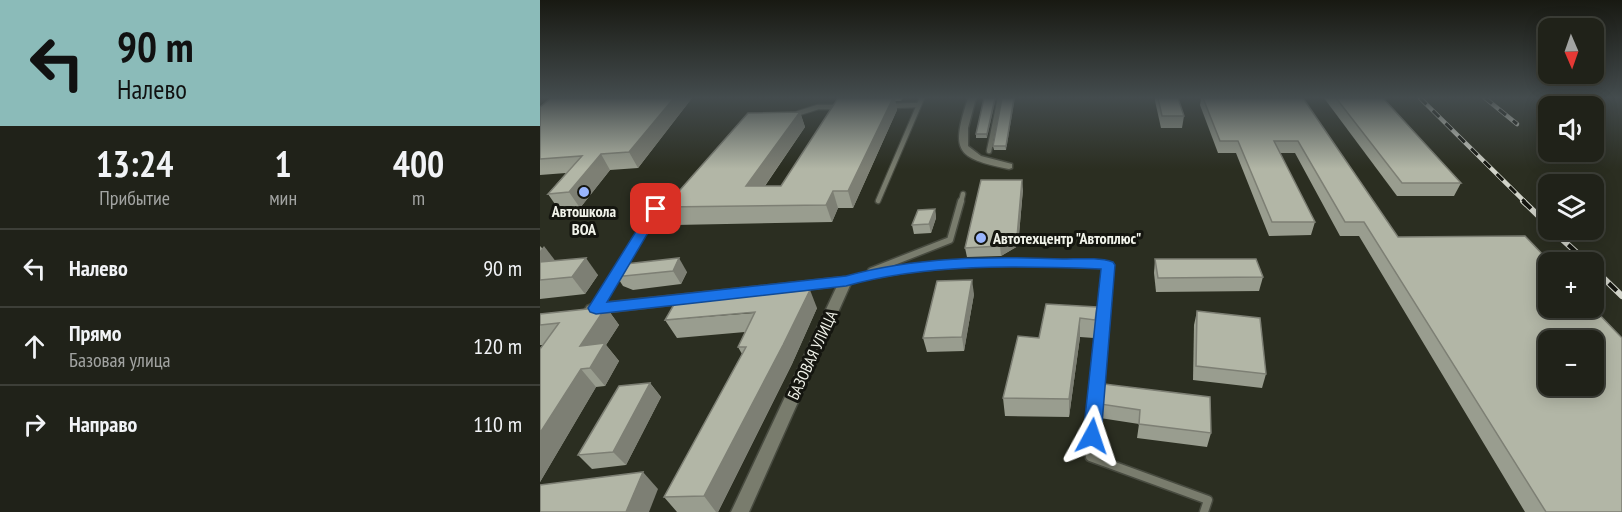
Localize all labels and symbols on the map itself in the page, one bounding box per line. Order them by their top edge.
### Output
north arrow [1538,18,1604,84]
pin [630,183,681,234]
marker: Автошкола ВОА [577,185,591,199]
place label: Автошкола ВОА [551,201,617,239]
place label: Автотехцентр "Автоплюс" [992,228,1141,248]
marker: Автотехцентр "Автоплюс" [974,231,988,245]
street label: БАЗОВАЯ УЛИЦА [783,307,842,403]
position arrow [1060,404,1124,468]

